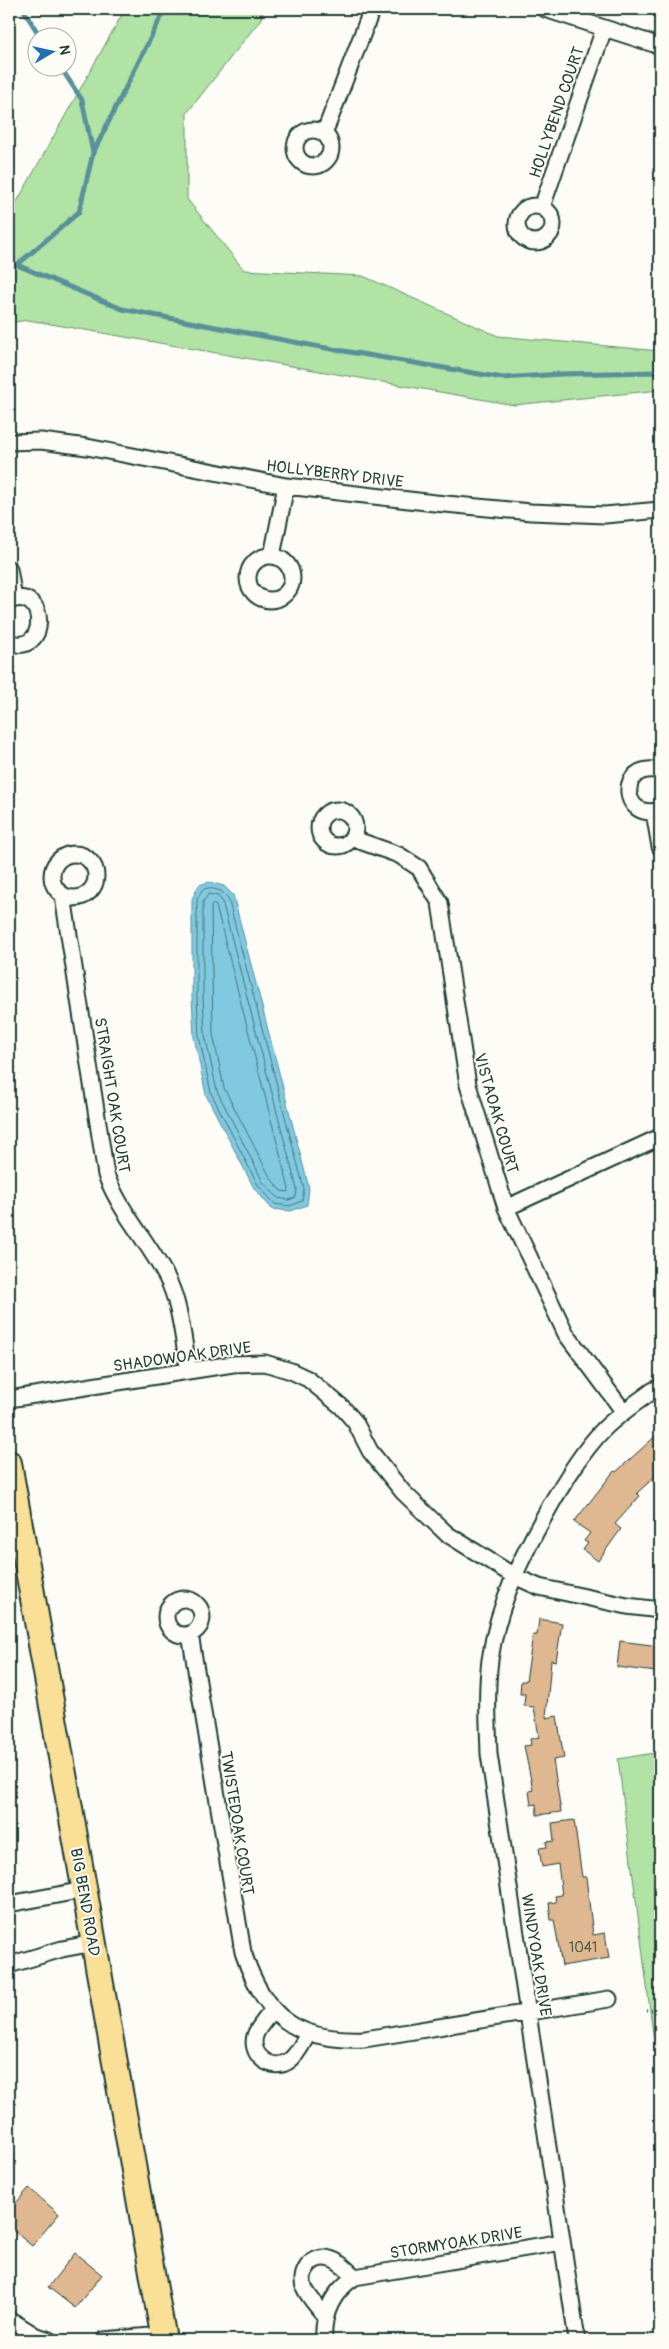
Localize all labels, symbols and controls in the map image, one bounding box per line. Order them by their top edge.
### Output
north arrow [28,28,78,78]
text: N [55,44,73,56]
street label: HOLLYBEND COURT [525,44,589,181]
street label: HOLLYBERRY DRIVE [265,456,405,492]
street label: STRAIGHT OAK COURT [90,1016,134,1174]
street label: VISTAOAK COURT [469,1051,523,1176]
street label: SHADOWOAK DRIVE [112,1337,252,1377]
street label: TWISTEDOAK COURT [216,1750,258,1897]
street label: BIG BEND ROAD [66,1847,104,1958]
street label: WINDYOAK DRIVE [516,1893,556,2018]
house number: 1041 [569,1939,597,1956]
street label: STORMYOAK DRIVE [389,2223,524,2263]

